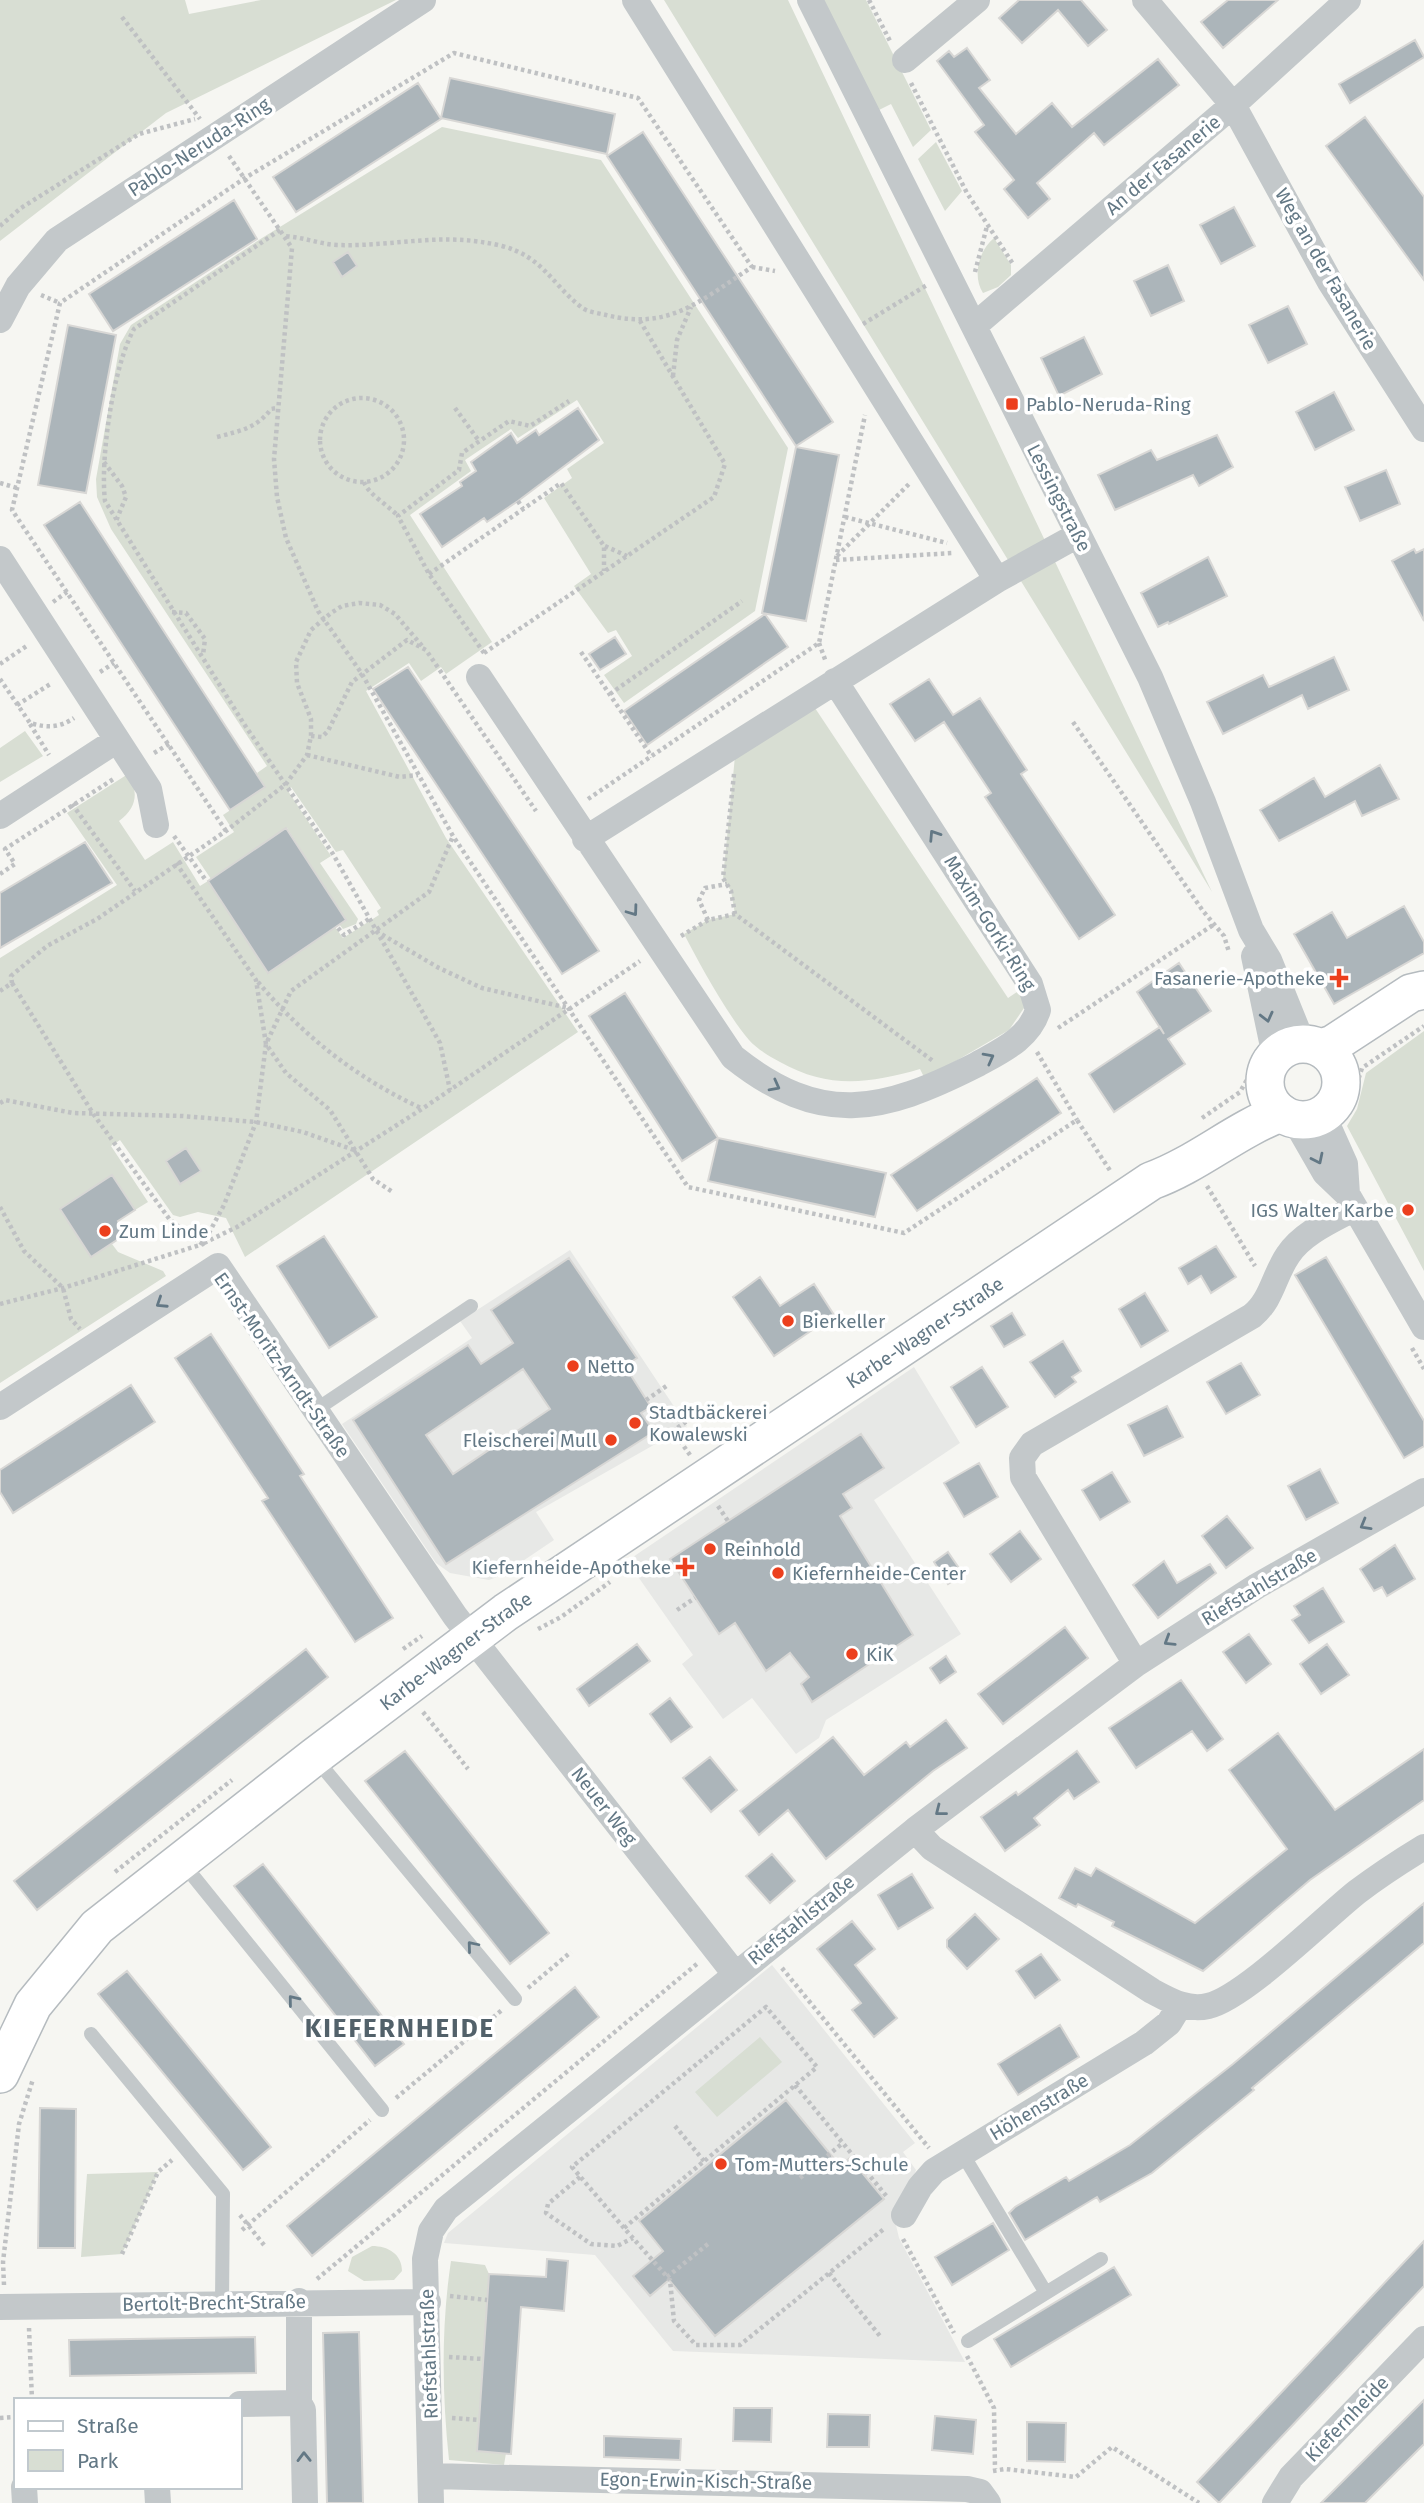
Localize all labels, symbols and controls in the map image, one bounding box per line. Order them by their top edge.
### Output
street label: Pablo-Neruda-Ring [124,92,274,201]
street label: An der Fasanerie [1101,110,1225,220]
street label: Weg an der Fasanerie [1270,184,1382,354]
place label: Pablo-Neruda-Ring [1026,393,1191,416]
marker: Pablo-Neruda-Ring [1004,396,1020,412]
street label: Lessingstraße [1022,440,1096,556]
one-way arrow [930,830,942,843]
street label: Maxim-Gorki-Ring [939,851,1041,995]
one-way arrow [625,903,638,916]
place label: Fasanerie-Apotheke [1154,967,1325,990]
marker: Fasanerie-Apotheke [1331,970,1347,986]
one-way arrow [1259,1011,1274,1023]
one-way arrow [982,1052,994,1066]
one-way arrow [768,1078,780,1091]
one-way arrow [1309,1152,1323,1164]
place label: IGS Walter Karbe [1251,1199,1394,1222]
marker: IGS Walter Karbe [1400,1202,1416,1218]
place label: Zum Linde [119,1220,209,1243]
marker: Zum Linde [97,1223,113,1239]
street label: Ernst-Moritz-Arndt-Straße [209,1268,355,1462]
street label: Karbe-Wagner-Straße [842,1272,1008,1393]
one-way arrow [156,1295,169,1308]
place label: Bierkeller [802,1310,886,1333]
marker: Bierkeller [780,1313,796,1329]
place label: Netto [587,1355,635,1378]
marker: Netto [565,1358,581,1374]
place label: Stadtbäckerei Kowalewski [649,1401,768,1446]
marker: Stadtbäckerei Kowalewski [627,1415,643,1431]
place label: Fleischerei Mull [463,1429,597,1452]
marker: Fleischerei Mull [603,1432,619,1448]
one-way arrow [1359,1517,1372,1530]
place label: Reinhold [724,1538,801,1561]
marker: Reinhold [702,1541,718,1557]
street label: Riefstahlstraße [1197,1544,1321,1630]
place label: Kiefernheide-Apotheke [472,1556,671,1579]
marker: Kiefernheide-Apotheke [677,1559,693,1575]
place label: Kiefernheide-Center [792,1562,967,1585]
marker: Kiefernheide-Center [770,1565,786,1581]
street label: Karbe-Wagner-Straße [375,1587,536,1715]
one-way arrow [1164,1633,1177,1646]
place label: KiK [866,1643,895,1666]
marker: KiK [844,1646,860,1662]
street label: Neuer Weg [566,1762,642,1850]
one-way arrow [935,1802,947,1815]
street label: Riefstahlstraße [743,1870,859,1970]
one-way arrow [467,1942,480,1954]
one-way arrow [289,1995,301,2008]
district label: KIEFERNHEIDE [305,2013,495,2044]
street label: Höhenstraße [986,2069,1092,2145]
place label: Tom-Mutters-Schule [735,2153,909,2176]
marker: Tom-Mutters-Schule [713,2156,729,2172]
street label: Riefstahlstraße [415,2288,443,2420]
street label: Bertolt-Brecht-Straße [122,2290,306,2316]
street label: Kiefernheide [1300,2371,1394,2467]
legend [14,2398,242,2489]
text: Straße [77,2413,139,2439]
text: Park [77,2448,119,2474]
one-way arrow [296,2451,311,2462]
street label: Egon-Erwin-Kisch-Straße [599,2468,813,2494]

